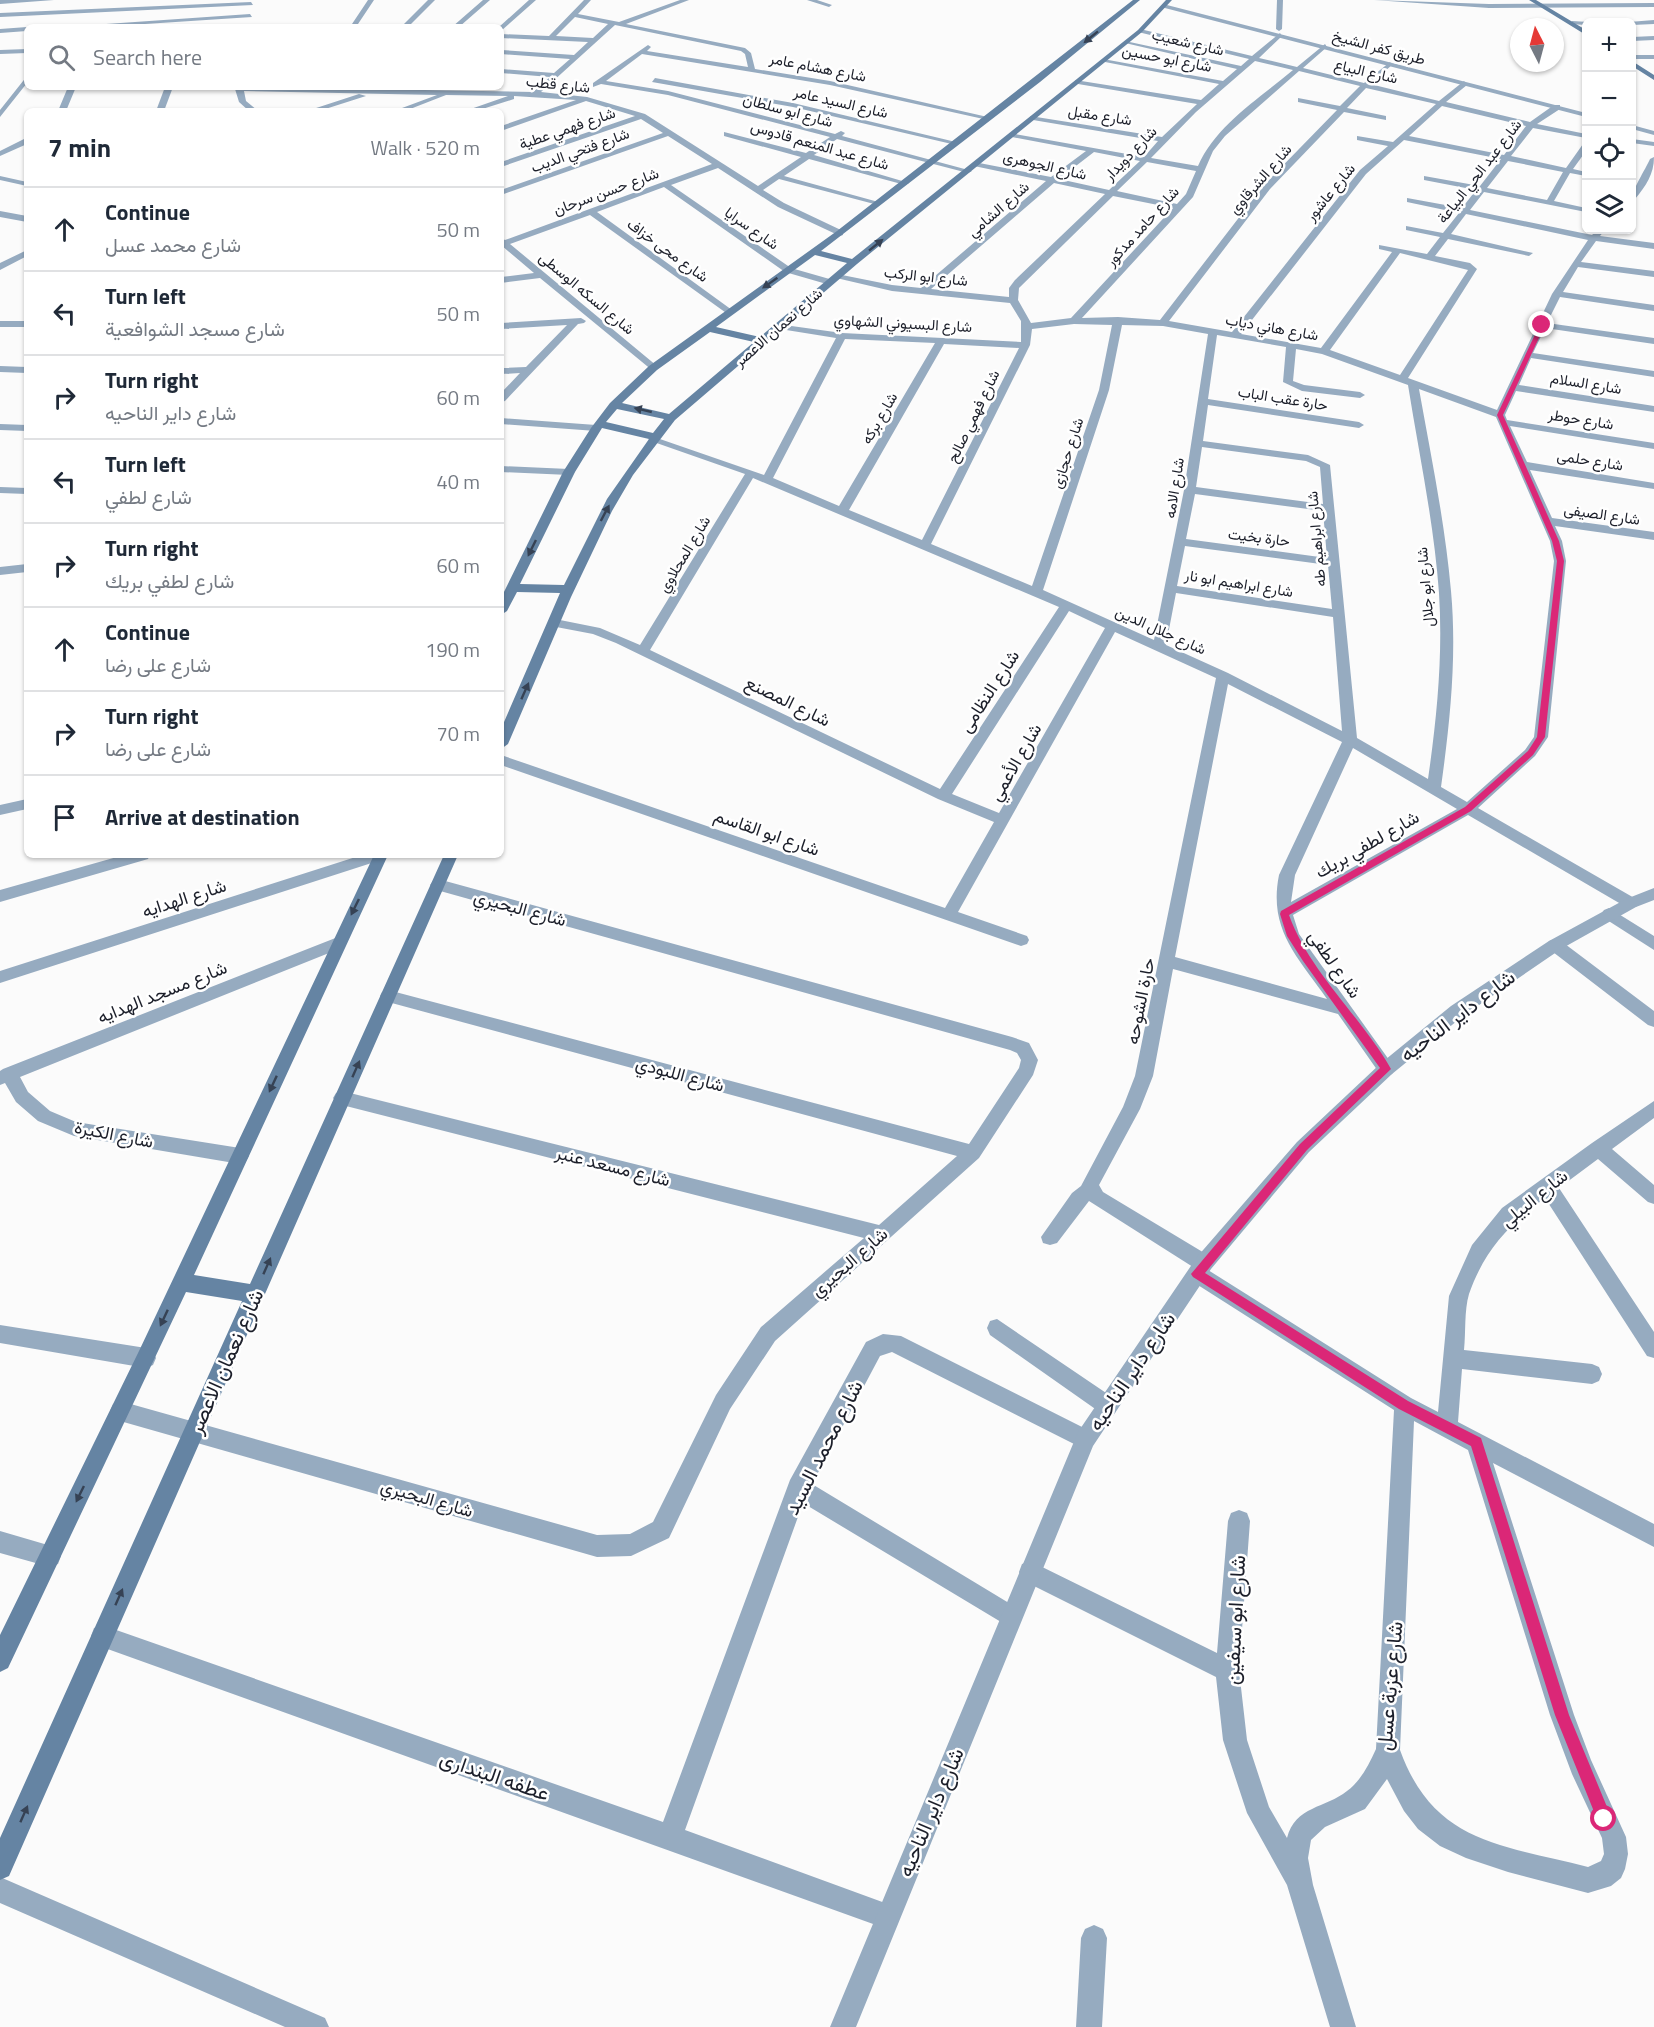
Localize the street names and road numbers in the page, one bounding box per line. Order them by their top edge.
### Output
street label: شارع شعيب [1150,23,1226,61]
street label: طريق كفر الشيخ [1330,24,1428,71]
street label: شارع ابو حسين [1120,38,1214,78]
street label: شارع هشام عامر [767,46,869,88]
street label: شارع البياع [1332,53,1400,89]
street label: شارع قطب [525,69,591,99]
street label: شارع السيد عامر [791,80,891,124]
street label: شارع ابو سلطان [741,87,836,133]
street label: شارع مقبل [1067,99,1134,131]
street label: شارع فهمي عطية [516,101,619,157]
street label: شارع عبد المنعم قادوس [748,114,892,176]
street label: شارع عبد الحي البياعة [1431,114,1529,229]
street label: شارع دويدار [1097,120,1162,186]
street label: شارع فتحي الديب [528,121,633,180]
street label: شارع الشرقاوي [1223,139,1299,221]
street label: شارع الجوهرى [1001,144,1089,186]
street label: شارع عاشور [1299,158,1361,227]
street label: شارع حسن سرحان [550,161,662,221]
street label: شارع الشامي [962,175,1036,244]
street label: شارع حامد مدكور [1099,181,1184,272]
street label: شارع سرايا [720,201,784,255]
street label: شارع محى خزاف [622,212,714,288]
street label: شارع السكه الوسطى [534,246,640,340]
street label: شارع ابو الركب [883,260,969,292]
street label: شارع نعمان الاعصر [728,282,827,373]
street label: شارع البسيوني الشهاوي [833,308,973,340]
street label: شارع هاني دياب [1223,308,1320,348]
street label: شارع فهمي صالح [941,366,1007,467]
street label: شارع السلام [1549,366,1623,400]
street label: حارة عقب الباب [1236,380,1330,416]
street label: شارع بركه [855,388,903,448]
street label: شارع حوطر [1546,402,1615,436]
street label: شارع حجازى [1045,414,1089,491]
street label: شارع حلمى [1555,443,1625,477]
street label: شارع الامه [1158,456,1190,520]
street label: شارع ابراهيم طه [1300,490,1332,588]
street label: شارع الصيفى [1562,497,1642,531]
street label: شارع المحلاوي [652,511,718,598]
street label: حارة بخيت [1227,522,1291,552]
street label: شارع ابو جلال [1410,546,1440,628]
street label: شارع ابراهيم ابو نار [1182,563,1295,603]
street label: شارع جلال الدين [1112,600,1210,660]
street label: شارع النظامى [952,644,1026,738]
street label: شارع المصنع [741,669,835,733]
street label: شارع الأعمي [982,718,1050,807]
street label: شارع ابو القاسم [710,801,824,863]
street label: شارع لطفي بريك [1310,803,1425,887]
street label: شارع الهدايه [138,872,230,924]
street label: شارع البحيري [470,883,569,935]
street label: شارع لطفي [1300,924,1368,1005]
street label: شارع مسجد الهدايه [93,954,231,1030]
street label: حارة الشوحه [1118,955,1162,1047]
street label: شارع داير الناحيه [1392,961,1522,1069]
street label: شارع اللبودي [632,1049,727,1101]
street label: شارع الكيرة [72,1113,156,1155]
street label: شارع مسعد عنبر [552,1138,673,1193]
street label: شارع البيلي [1495,1162,1575,1235]
street label: شارع البحيري [804,1221,895,1305]
street label: شارع نعمان الاعصر [178,1284,271,1439]
street label: شارع داير الناحيه [1079,1305,1183,1437]
street label: شارع محمد السيد [775,1374,871,1520]
street label: شارع البحيري [377,1472,476,1526]
street label: شارع ابو سيفين [1215,1554,1253,1686]
street label: شارع عزبة عسل [1367,1620,1411,1752]
street label: عطفه البندارى [436,1741,554,1809]
street label: شارع داير الناحيه [888,1742,972,1882]

